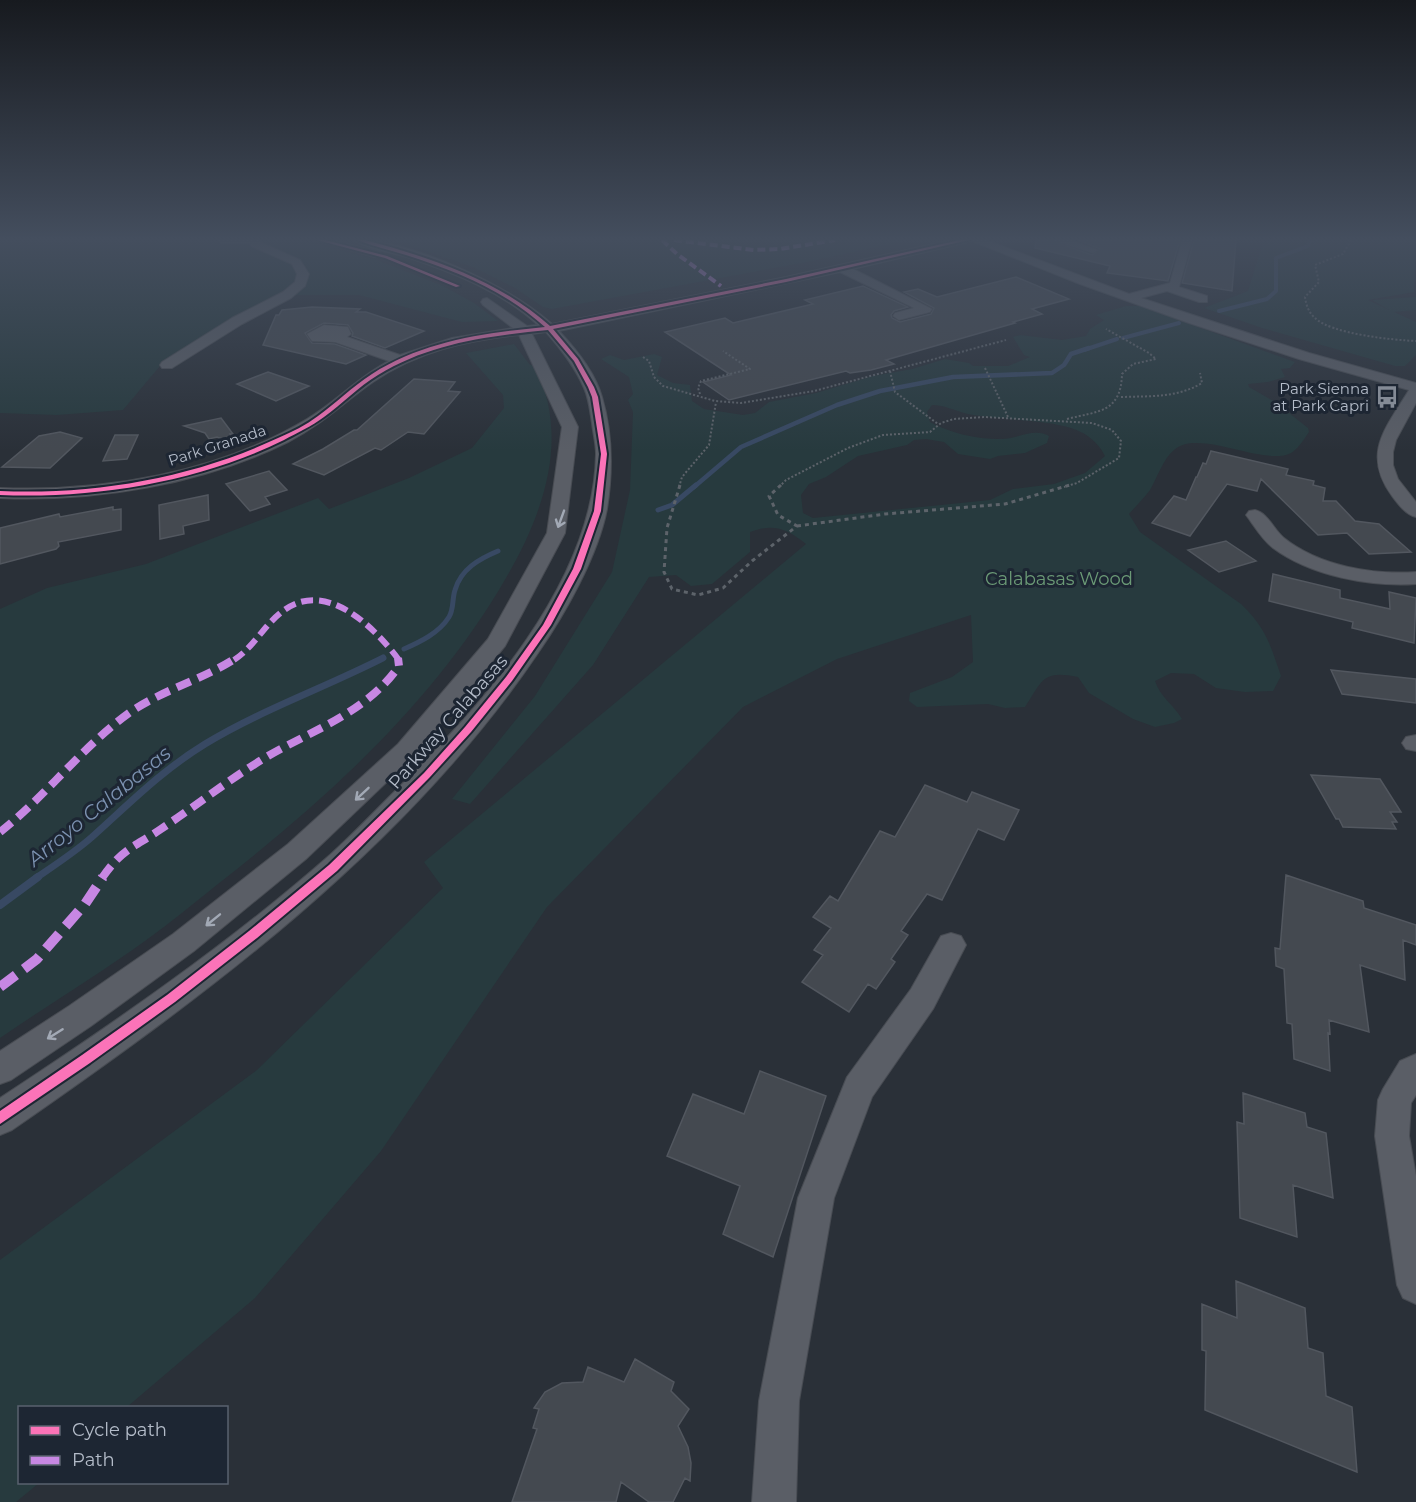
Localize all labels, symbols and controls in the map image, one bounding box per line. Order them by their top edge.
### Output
place label: Park Sienna at Park Capri [1272,379,1369,415]
bus stop icon: Park Sienna at Park Capri [1374,384,1400,410]
street label: Park Granada [166,420,268,470]
one-way arrow [554,510,565,528]
park label: Calabasas Wood [985,568,1133,590]
street label: Parkway Calabasas [384,650,512,794]
water label: Arroyo Calabasas [22,741,176,872]
one-way arrow [354,787,369,801]
one-way arrow [206,914,222,927]
one-way arrow [47,1029,64,1041]
legend [18,1406,228,1484]
text: Cycle path [72,1419,167,1441]
text: Path [72,1449,115,1471]

